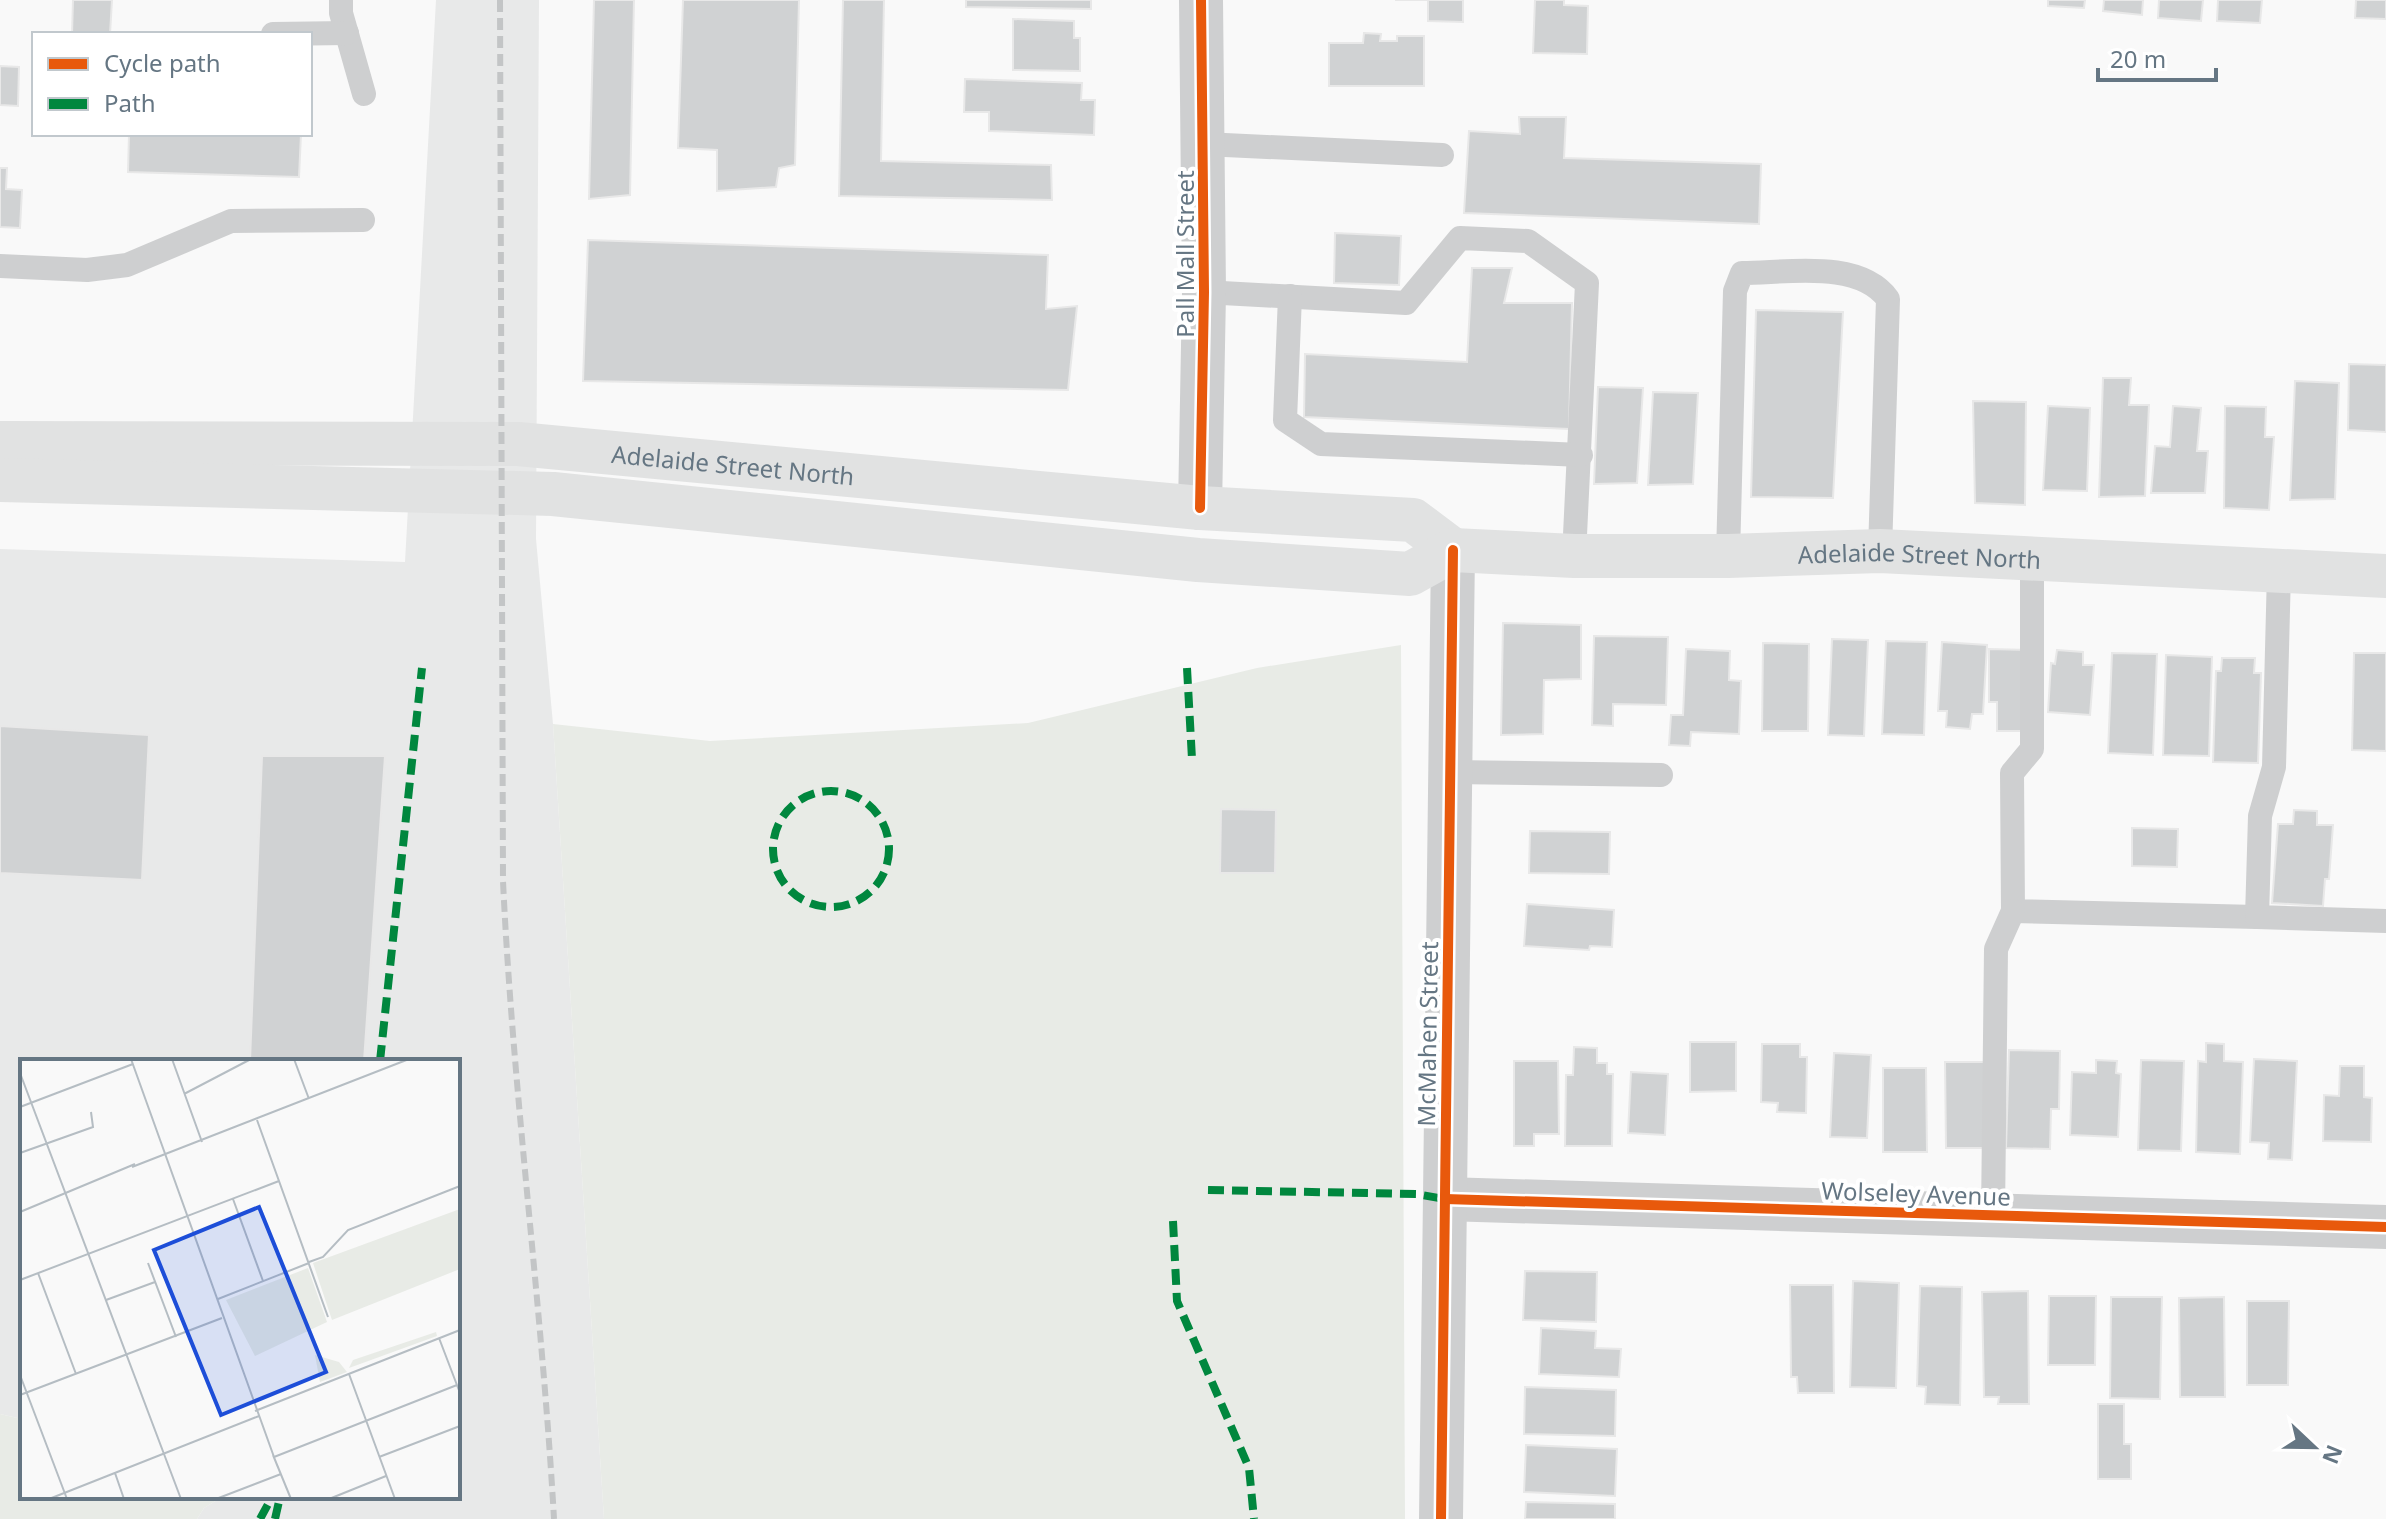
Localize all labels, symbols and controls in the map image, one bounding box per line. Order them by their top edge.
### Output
legend [32,32,312,136]
scale bar [2098,32,2216,82]
text: 20 m [2110,42,2166,75]
text: Cycle path [104,46,221,79]
text: Path [104,86,155,119]
street label: Pall Mall Street [1168,170,1201,338]
street label: Adelaide Street North [610,436,856,492]
street label: Adelaide Street North [1797,534,2042,575]
street label: McMahen Street [1409,941,1445,1127]
inset map [20,1059,460,1499]
street label: Wolseley Avenue [1821,1173,2011,1213]
north arrow [2274,1407,2354,1487]
text: N [2316,1441,2351,1469]

